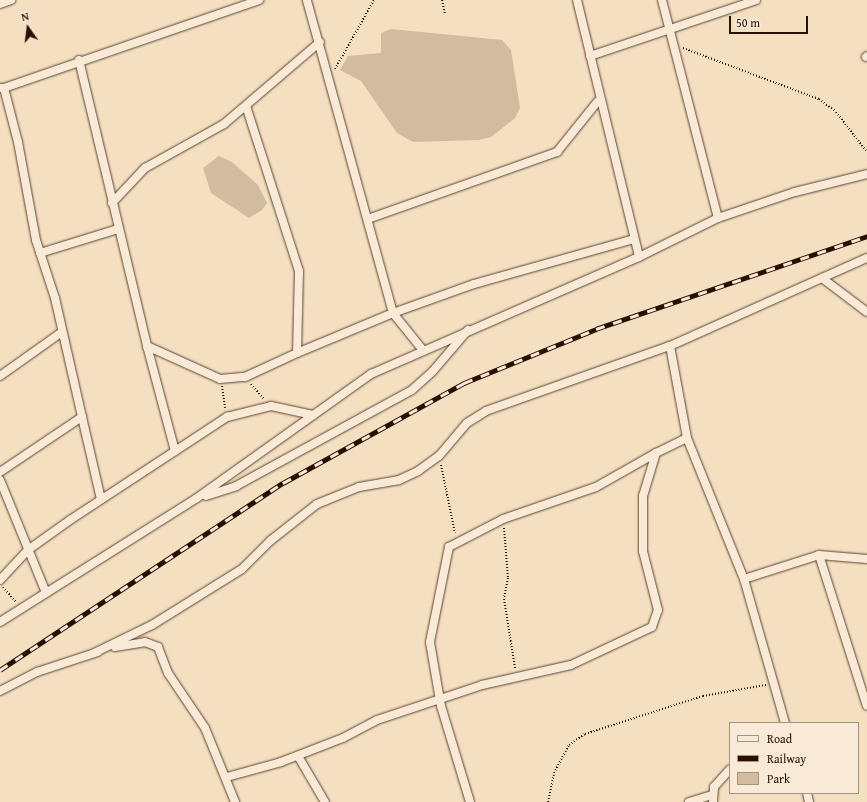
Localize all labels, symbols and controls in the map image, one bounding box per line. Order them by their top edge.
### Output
north arrow [8,8,48,48]
text: N [20,8,31,25]
scale bar [731,8,810,34]
text: 50 m [736,14,760,31]
legend [729,722,859,794]
text: Road [767,730,792,747]
text: Railway [767,750,806,767]
text: Park [767,770,790,787]

